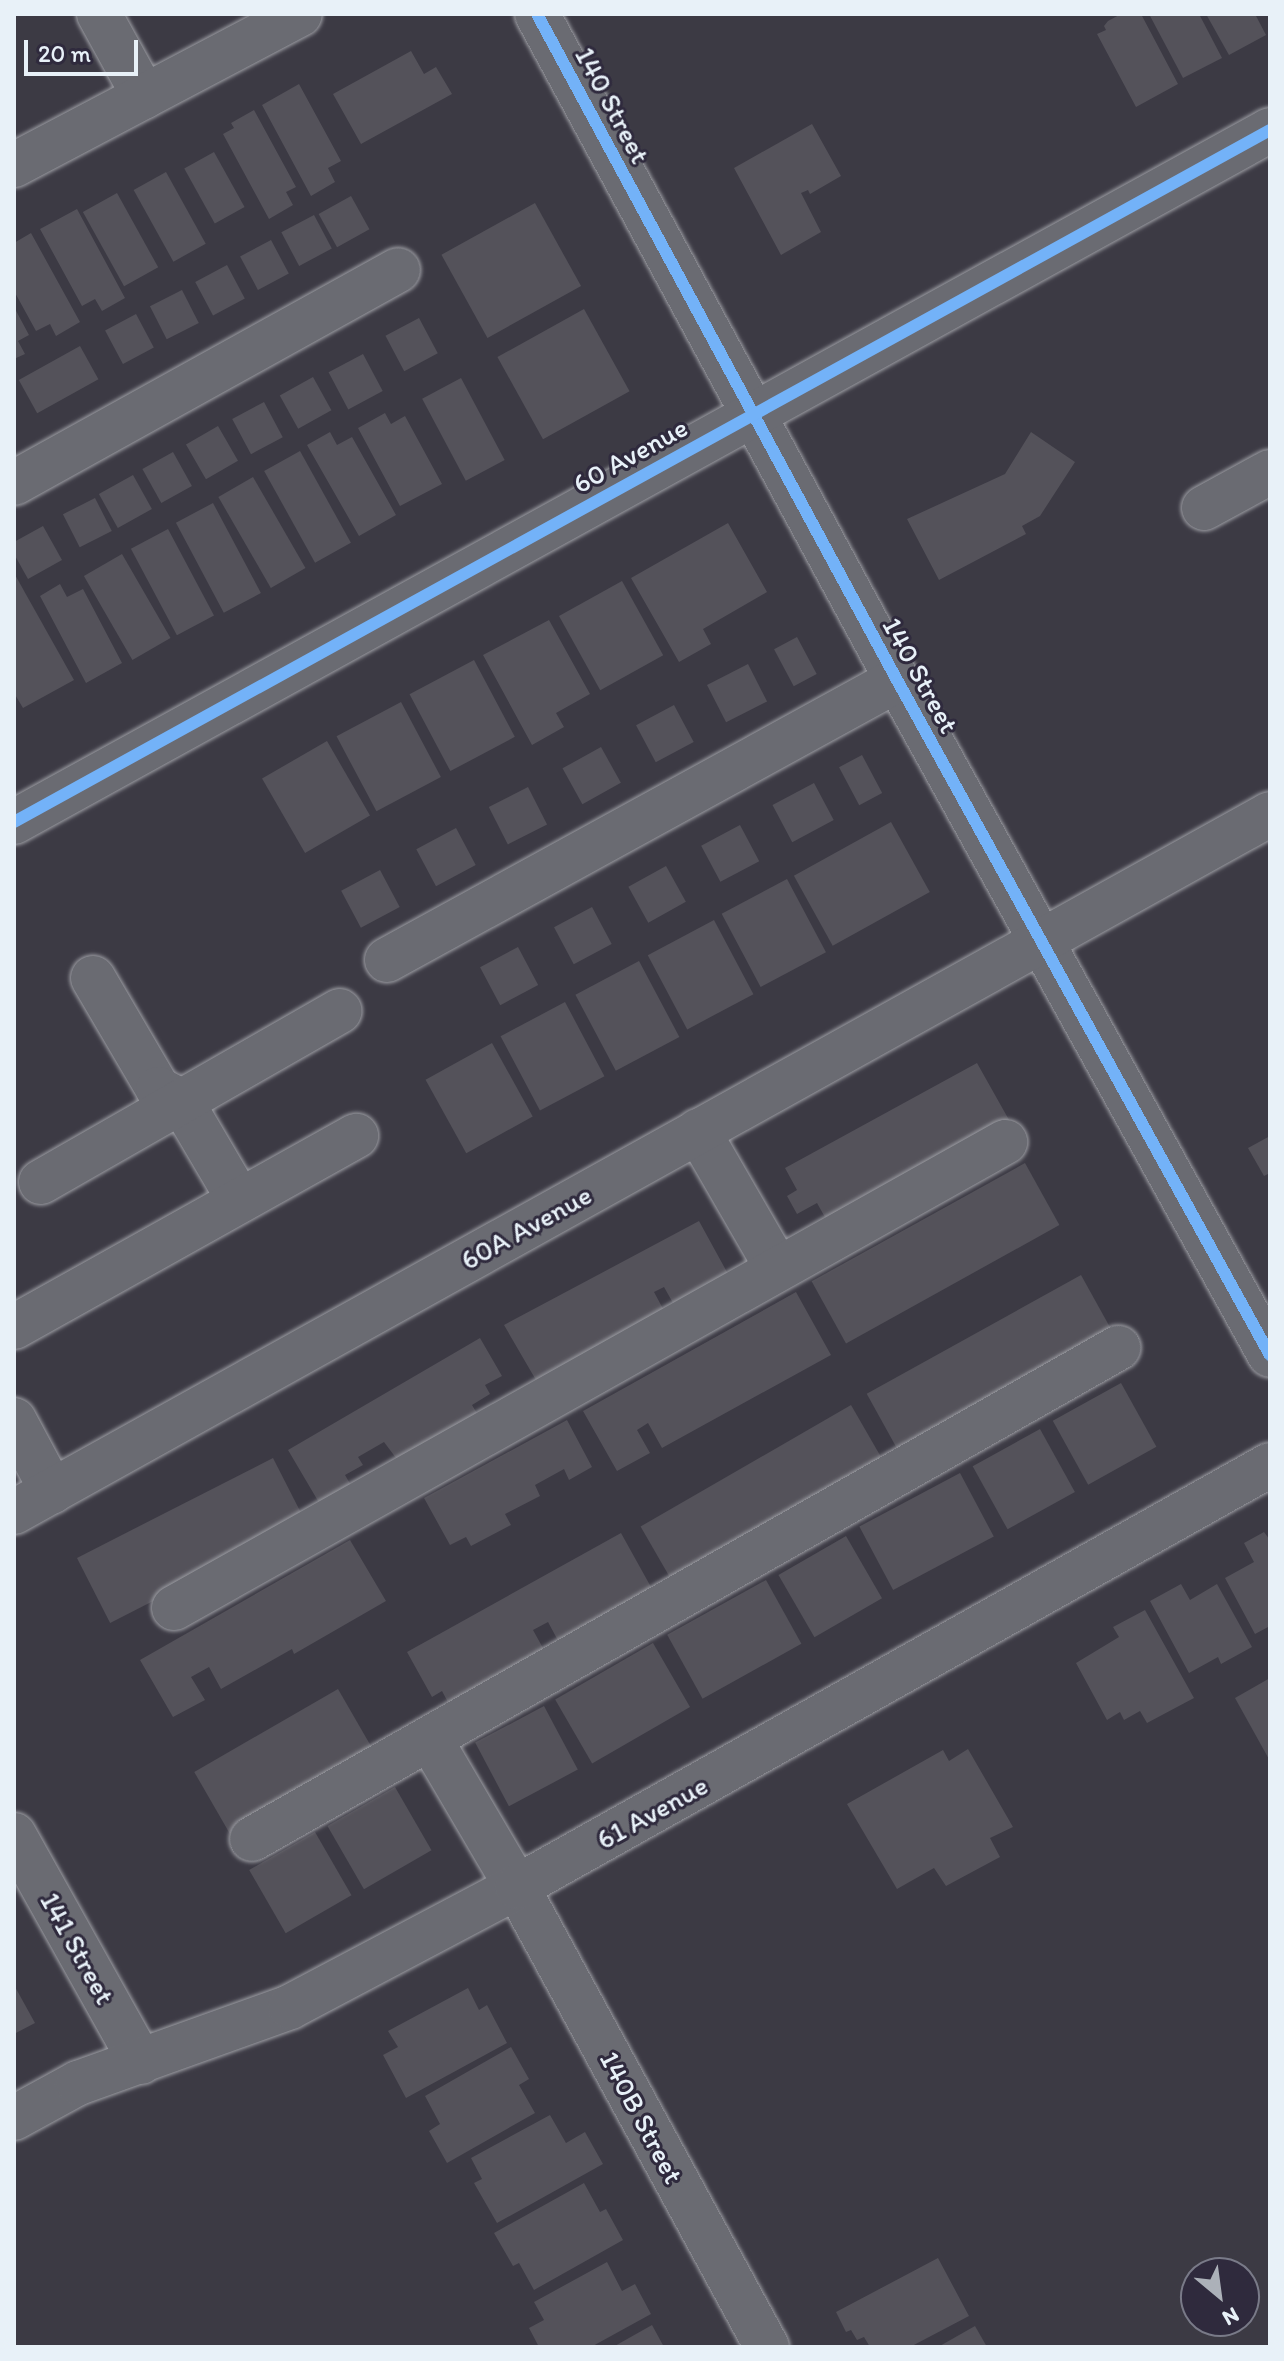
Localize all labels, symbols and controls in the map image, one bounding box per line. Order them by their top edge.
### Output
scale bar [28,24,142,74]
text: 20 m [38,39,91,68]
street label: 140 Street [568,41,658,169]
street label: 60 Avenue [567,410,693,500]
street label: 140 Street [875,611,967,739]
street label: 60A Avenue [455,1177,597,1277]
street label: 61 Avenue [591,1768,713,1856]
street label: 141 Street [33,1886,123,2010]
street label: 140B Street [593,2045,691,2189]
north arrow [1180,2257,1260,2337]
text: N [1218,2301,1244,2332]

